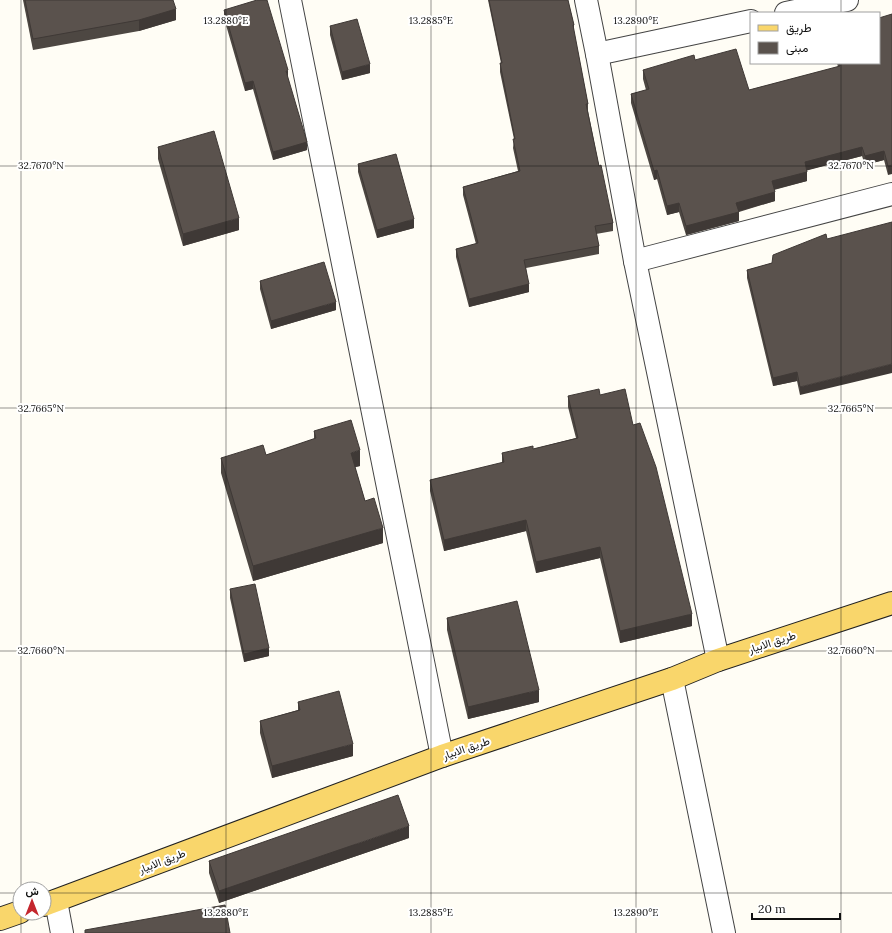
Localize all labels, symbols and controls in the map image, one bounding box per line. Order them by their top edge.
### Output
legend [750,12,880,64]
text: 13.2880°E [204,14,248,27]
text: 13.2885°E [409,14,453,27]
text: 13.2890°E [614,14,658,27]
text: طريق [786,20,812,36]
text: مبنى [786,40,808,56]
text: 32.7670°N [18,159,64,172]
text: 32.7670°N [828,159,874,172]
text: 32.7665°N [18,402,65,415]
text: 32.7665°N [828,402,875,415]
street label: طريق الابيار [746,628,797,657]
text: 32.7660°N [17,644,65,657]
text: 32.7660°N [827,644,875,657]
street label: طريق الابيار [440,733,491,763]
street label: طريق الابيار [136,846,187,877]
north arrow [12,881,52,921]
text: ش [25,884,39,898]
scale bar [752,895,840,921]
text: 20 m [758,901,786,916]
text: 13.2880°E [204,906,248,919]
text: 13.2885°E [409,906,453,919]
text: 13.2890°E [614,906,658,919]

